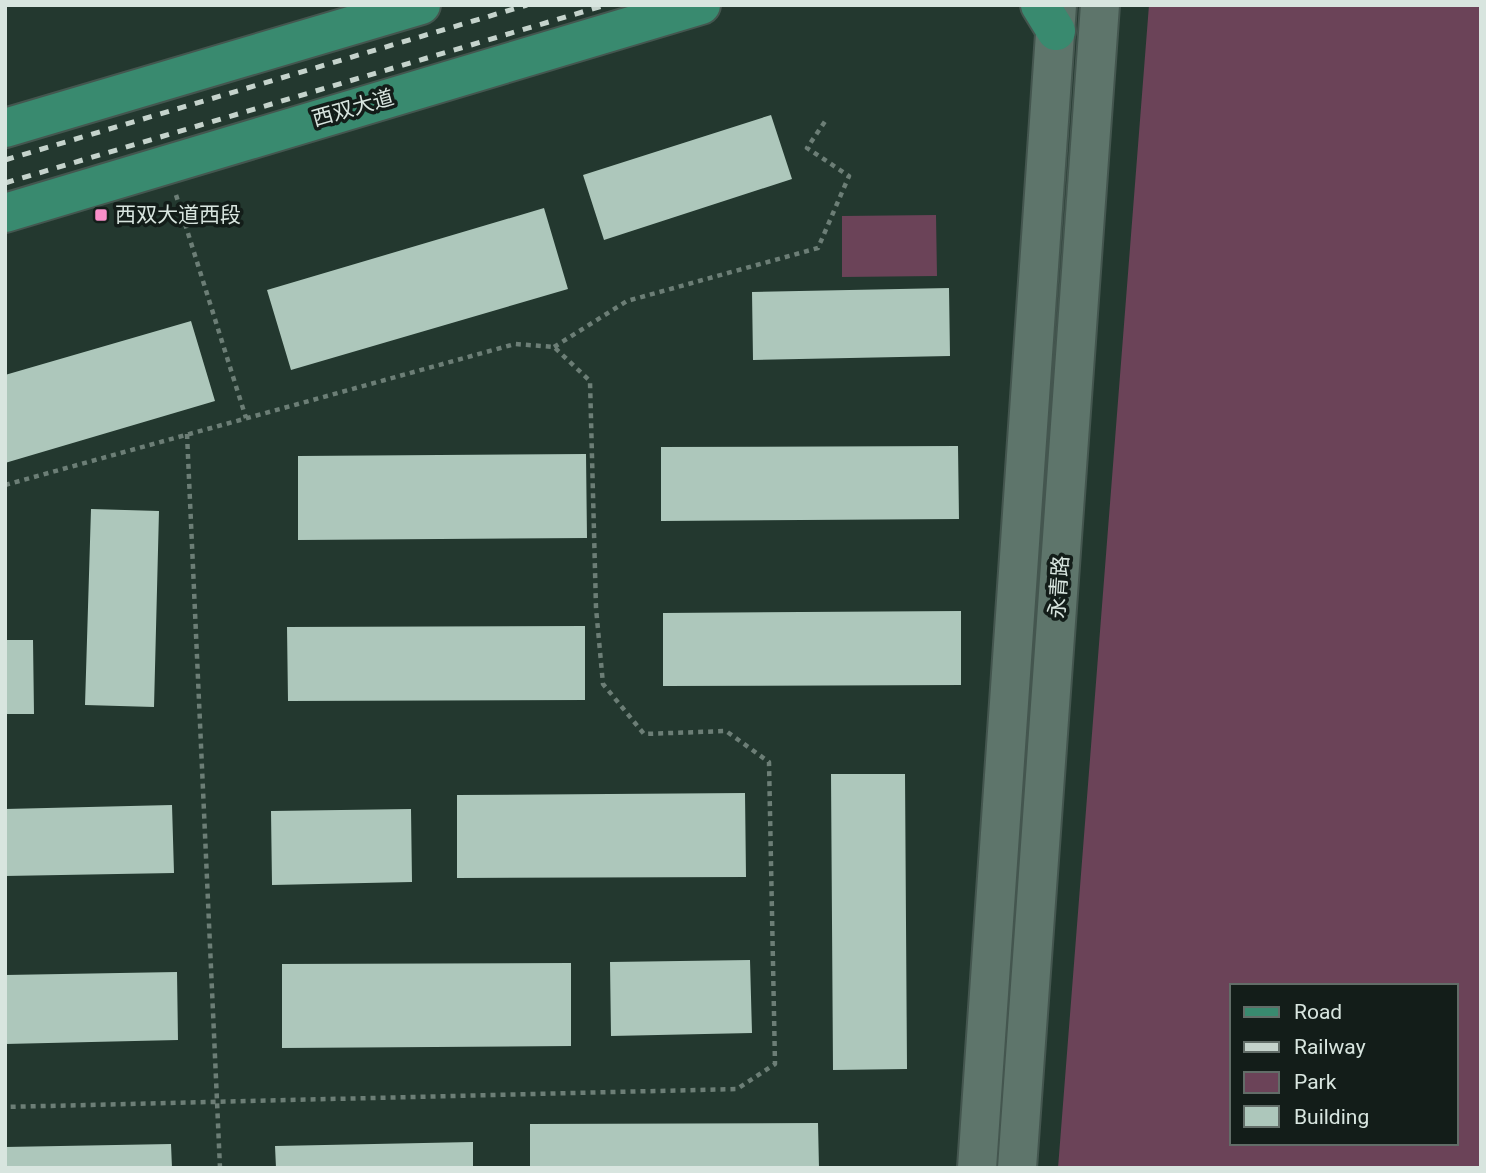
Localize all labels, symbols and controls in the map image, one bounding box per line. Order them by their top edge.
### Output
street label: 西双大道 [309,85,397,131]
place label: 西双大道西段 [115,203,241,227]
marker: 西双大道西段 [93,207,109,223]
street label: 永青路 [1045,555,1073,619]
legend [1230,984,1458,1145]
text: Road [1294,1000,1342,1024]
text: Railway [1294,1035,1366,1059]
text: Park [1294,1070,1337,1094]
text: Building [1294,1105,1369,1129]

